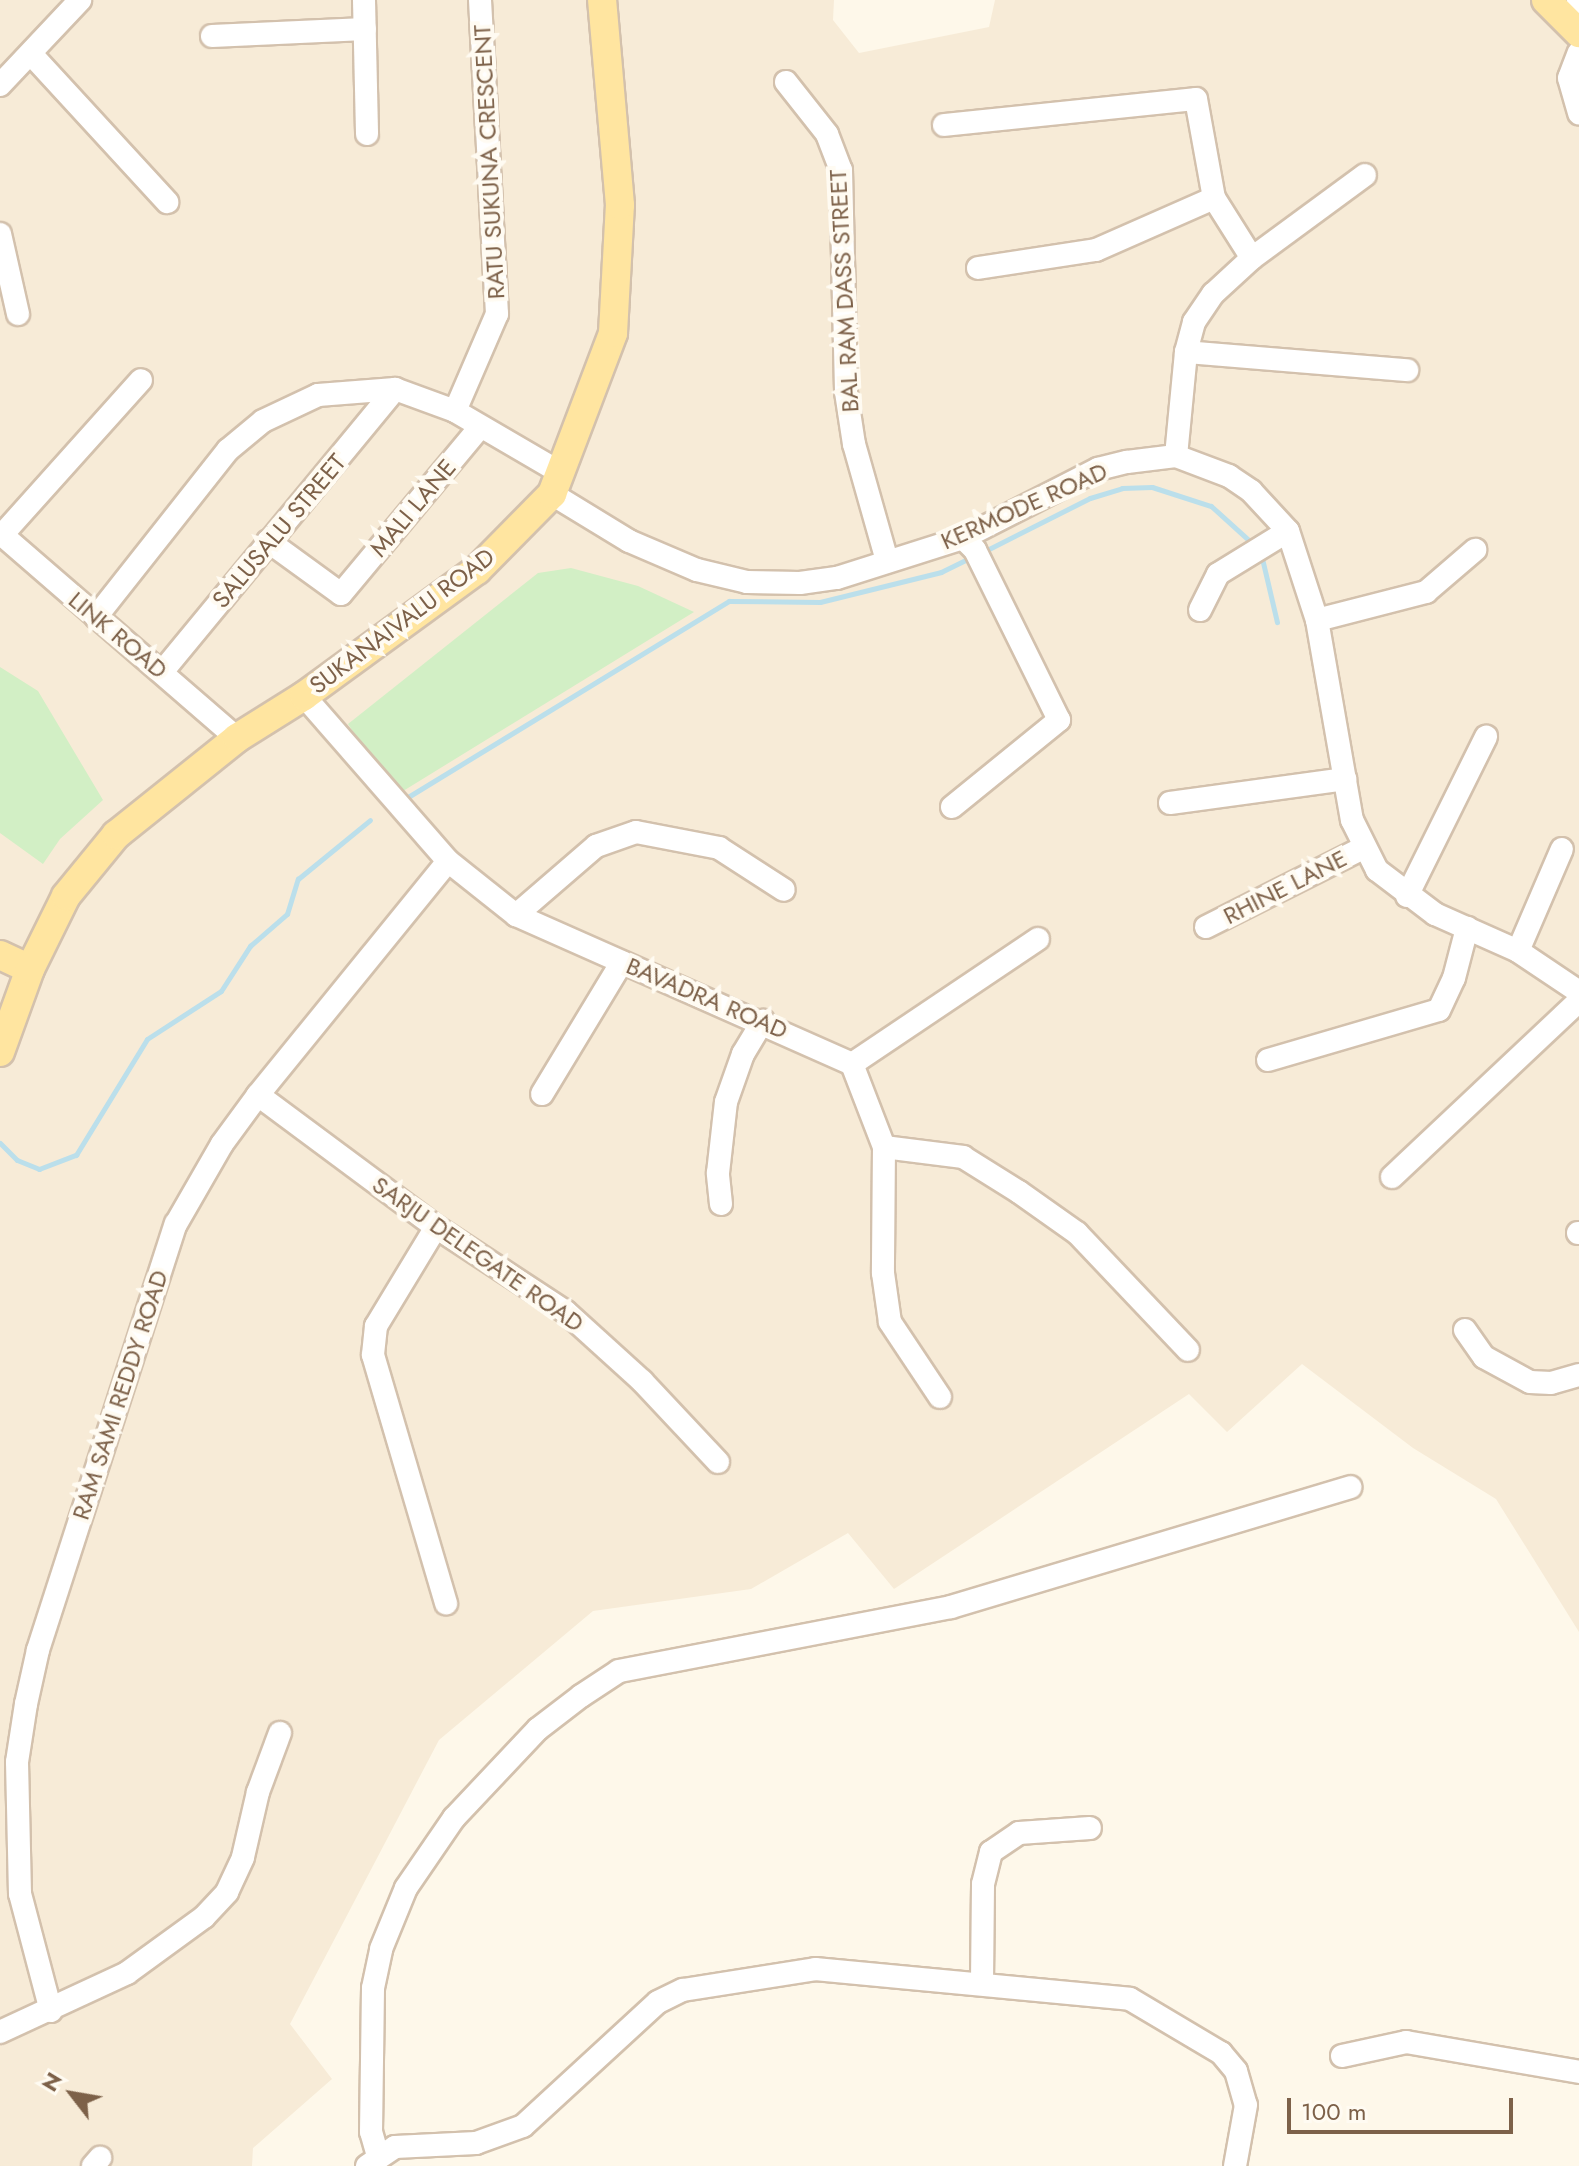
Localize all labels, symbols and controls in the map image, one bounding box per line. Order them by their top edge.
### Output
street label: RATU SUKUNA CRESCENT [467,24,511,300]
street label: BAL RAM DASS STREET [823,169,865,413]
street label: SALUSALU STREET [206,448,352,614]
street label: MALI LANE [364,453,462,563]
street label: KERMODE ROAD [936,456,1112,556]
street label: SUKANAIVALU ROAD [304,542,500,700]
street label: LINK ROAD [63,585,173,685]
street label: RHINE LANE [1218,844,1352,930]
street label: BAVADRA ROAD [622,951,792,1045]
street label: SARJU DELEGATE ROAD [367,1170,589,1338]
street label: RAM SAMI REDDY ROAD [66,1267,174,1523]
north arrow [32,2054,112,2134]
text: N [33,2066,70,2097]
scale bar [1291,2082,1517,2132]
text: 100 m [1301,2094,1367,2129]

